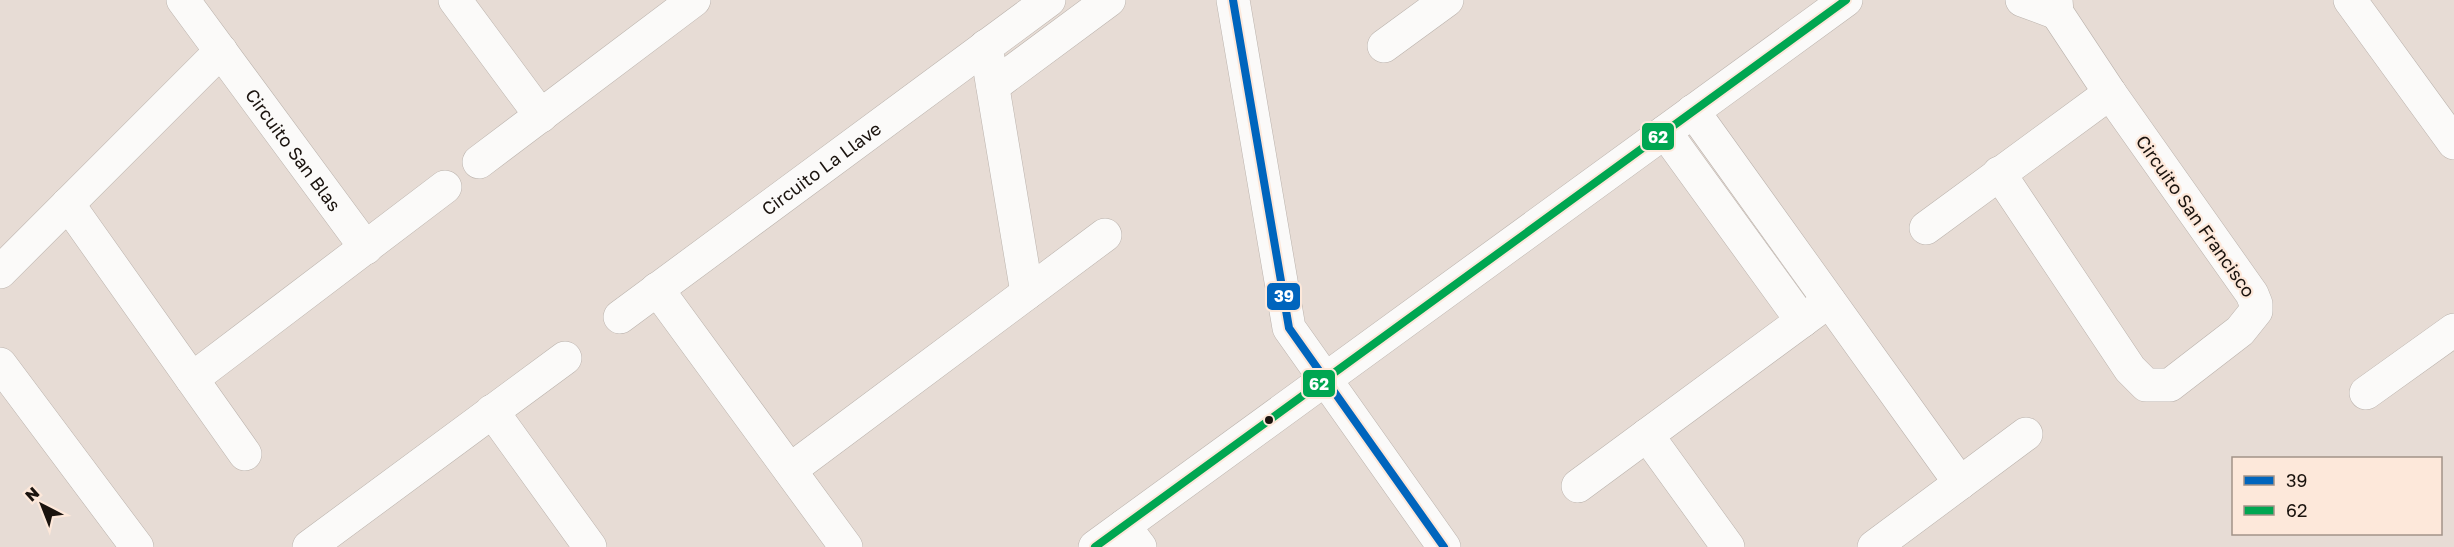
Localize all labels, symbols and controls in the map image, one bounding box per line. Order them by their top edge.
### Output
street label: Circuito San Blas [241,84,346,215]
street label: Circuito La Llave [757,117,885,220]
line badge: 62 [1641,122,1675,151]
text: 62 [1648,127,1668,147]
street label: Circuito San Francisco [2132,131,2260,301]
line badge: 39 [1266,282,1301,311]
text: 39 [1274,286,1294,306]
line badge: 62 [1302,369,1336,398]
text: 62 [1309,374,1329,394]
unlabelled marker [1263,414,1275,426]
legend [2232,457,2442,535]
text: 39 [2286,469,2307,491]
north arrow [12,475,72,535]
text: N [21,482,43,505]
text: 62 [2286,499,2307,521]

